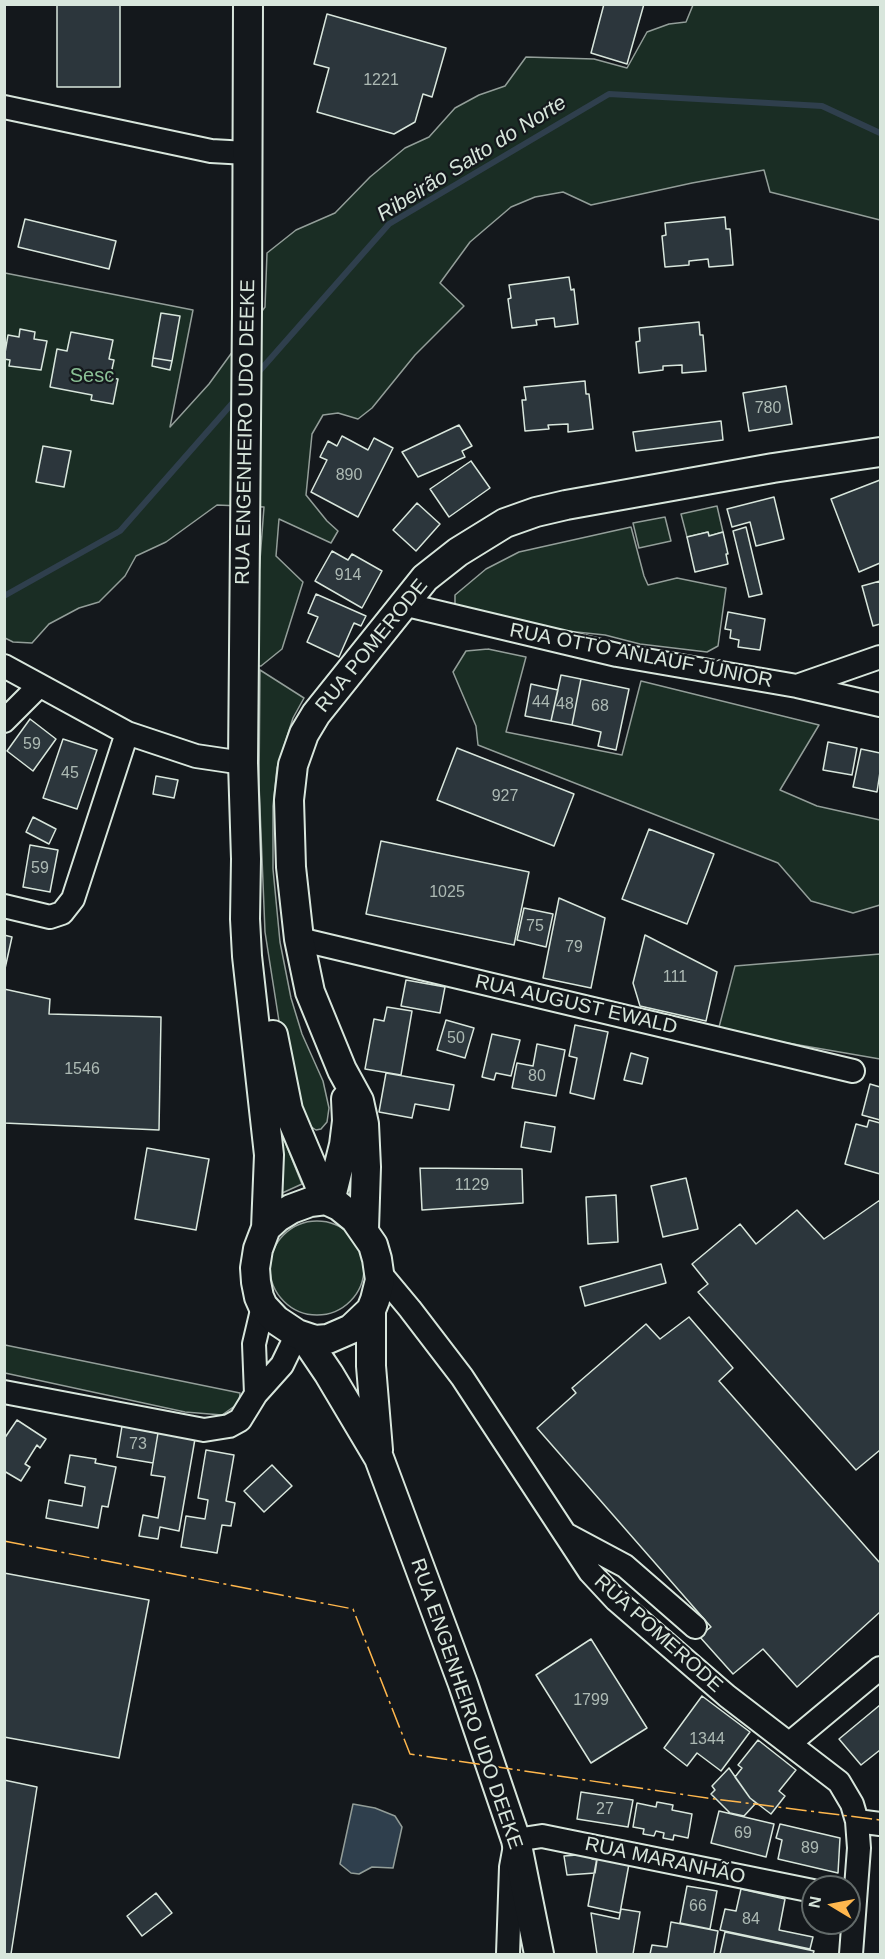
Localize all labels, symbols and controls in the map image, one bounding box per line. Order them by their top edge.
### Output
house number: 1221 [363,71,399,91]
water label: Ribeirão Salto do Norte [373,90,571,228]
street label: RUA ENGENHEIRO UDO DEEKE [231,279,261,585]
park label: Sesc [70,364,114,388]
house number: 780 [755,399,781,419]
house number: 890 [336,466,362,486]
house number: 914 [335,566,361,586]
street label: RUA POMERODE [311,575,433,717]
street label: RUA OTTO ANLAUF JÚNIOR [507,619,775,693]
house number: 44 [532,693,550,713]
house number: 48 [556,695,574,715]
house number: 68 [591,697,609,717]
house number: 59 [23,735,41,755]
house number: 45 [61,764,79,784]
house number: 927 [492,787,518,807]
house number: 59 [31,859,49,879]
house number: 1025 [429,883,465,903]
house number: 75 [526,917,544,937]
house number: 79 [565,938,583,958]
house number: 111 [663,968,687,988]
street label: RUA AUGUST EWALD [472,970,680,1040]
house number: 50 [447,1029,465,1049]
house number: 1546 [64,1060,100,1080]
house number: 80 [528,1067,546,1087]
house number: 1129 [455,1176,489,1196]
house number: 73 [129,1435,147,1455]
street label: RUA ENGENHEIRO UDO DEEKE [405,1556,527,1852]
street label: RUA POMERODE [589,1570,727,1698]
house number: 1799 [573,1691,609,1711]
house number: 1344 [689,1730,725,1750]
house number: 27 [596,1800,614,1820]
house number: 69 [734,1824,752,1844]
street label: RUA MARANHÃO [583,1832,747,1890]
house number: 89 [801,1839,819,1859]
north arrow [801,1875,861,1935]
text: N [805,1895,824,1909]
house number: 66 [689,1897,707,1917]
house number: 84 [742,1910,760,1930]

